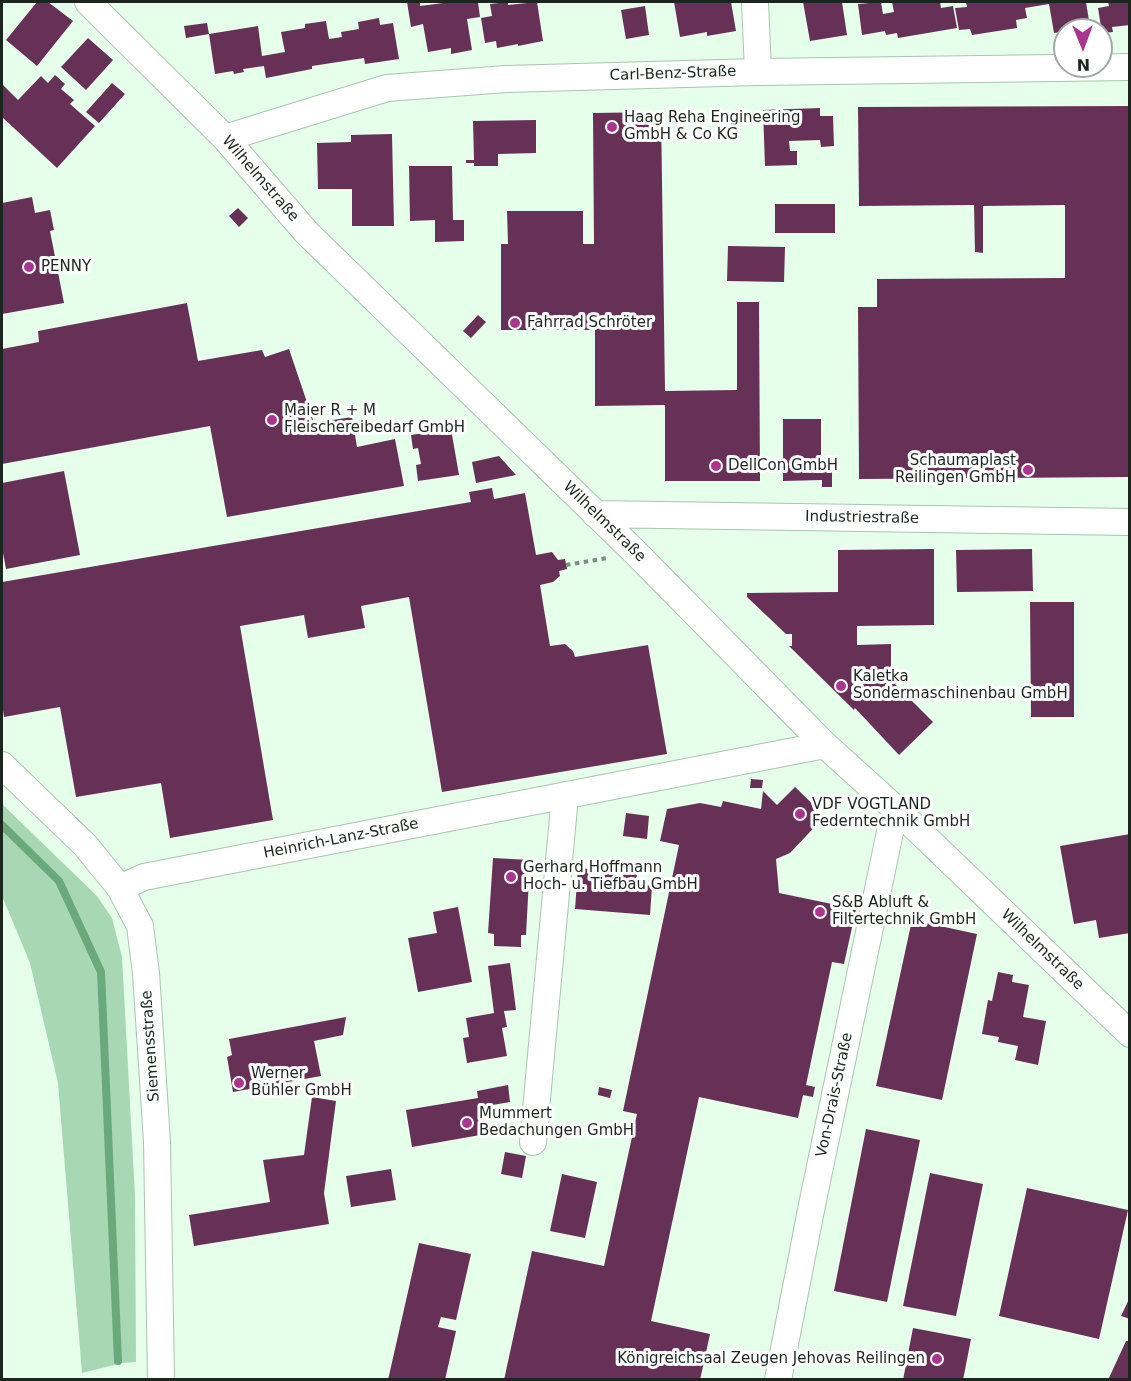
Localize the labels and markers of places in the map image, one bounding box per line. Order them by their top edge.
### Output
place label: Haag Reha Engineering GmbH & Co KG [624,109,800,144]
marker: Haag Reha Engineering GmbH & Co KG [605,120,619,134]
place label: PENNY [41,258,91,276]
marker: PENNY [22,260,36,274]
place label: Fahrrad Schröter [527,314,652,332]
marker: Fahrrad Schröter [508,316,522,330]
place label: Maier R + M Fleischereibedarf GmbH [284,402,465,437]
marker: Maier R + M Fleischereibedarf GmbH [265,413,279,427]
place label: Schaumaplast Reilingen GmbH [895,452,1016,487]
place label: DellCon GmbH [728,457,838,475]
marker: DellCon GmbH [709,459,723,473]
marker: Schaumaplast Reilingen GmbH [1021,463,1035,477]
place label: Kaletka Sondermaschinenbau GmbH [853,668,1068,703]
marker: Kaletka Sondermaschinenbau GmbH [834,679,848,693]
place label: VDF VOGTLAND Federntechnik GmbH [812,796,970,831]
marker: VDF VOGTLAND Federntechnik GmbH [793,807,807,821]
place label: Gerhard Hoffmann Hoch- u. Tiefbau GmbH [523,859,698,894]
marker: Gerhard Hoffmann Hoch- u. Tiefbau GmbH [504,870,518,884]
place label: S&B Abluft & Filtertechnik GmbH [832,894,976,929]
marker: S&B Abluft & Filtertechnik GmbH [813,905,827,919]
place label: Werner Bühler GmbH [251,1065,352,1100]
marker: Werner Bühler GmbH [232,1076,246,1090]
place label: Mummert Bedachungen GmbH [479,1105,634,1140]
marker: Mummert Bedachungen GmbH [460,1116,474,1130]
place label: Königreichsaal Zeugen Jehovas Reilingen [617,1350,925,1368]
marker: Königreichsaal Zeugen Jehovas Reilingen [930,1352,944,1366]

